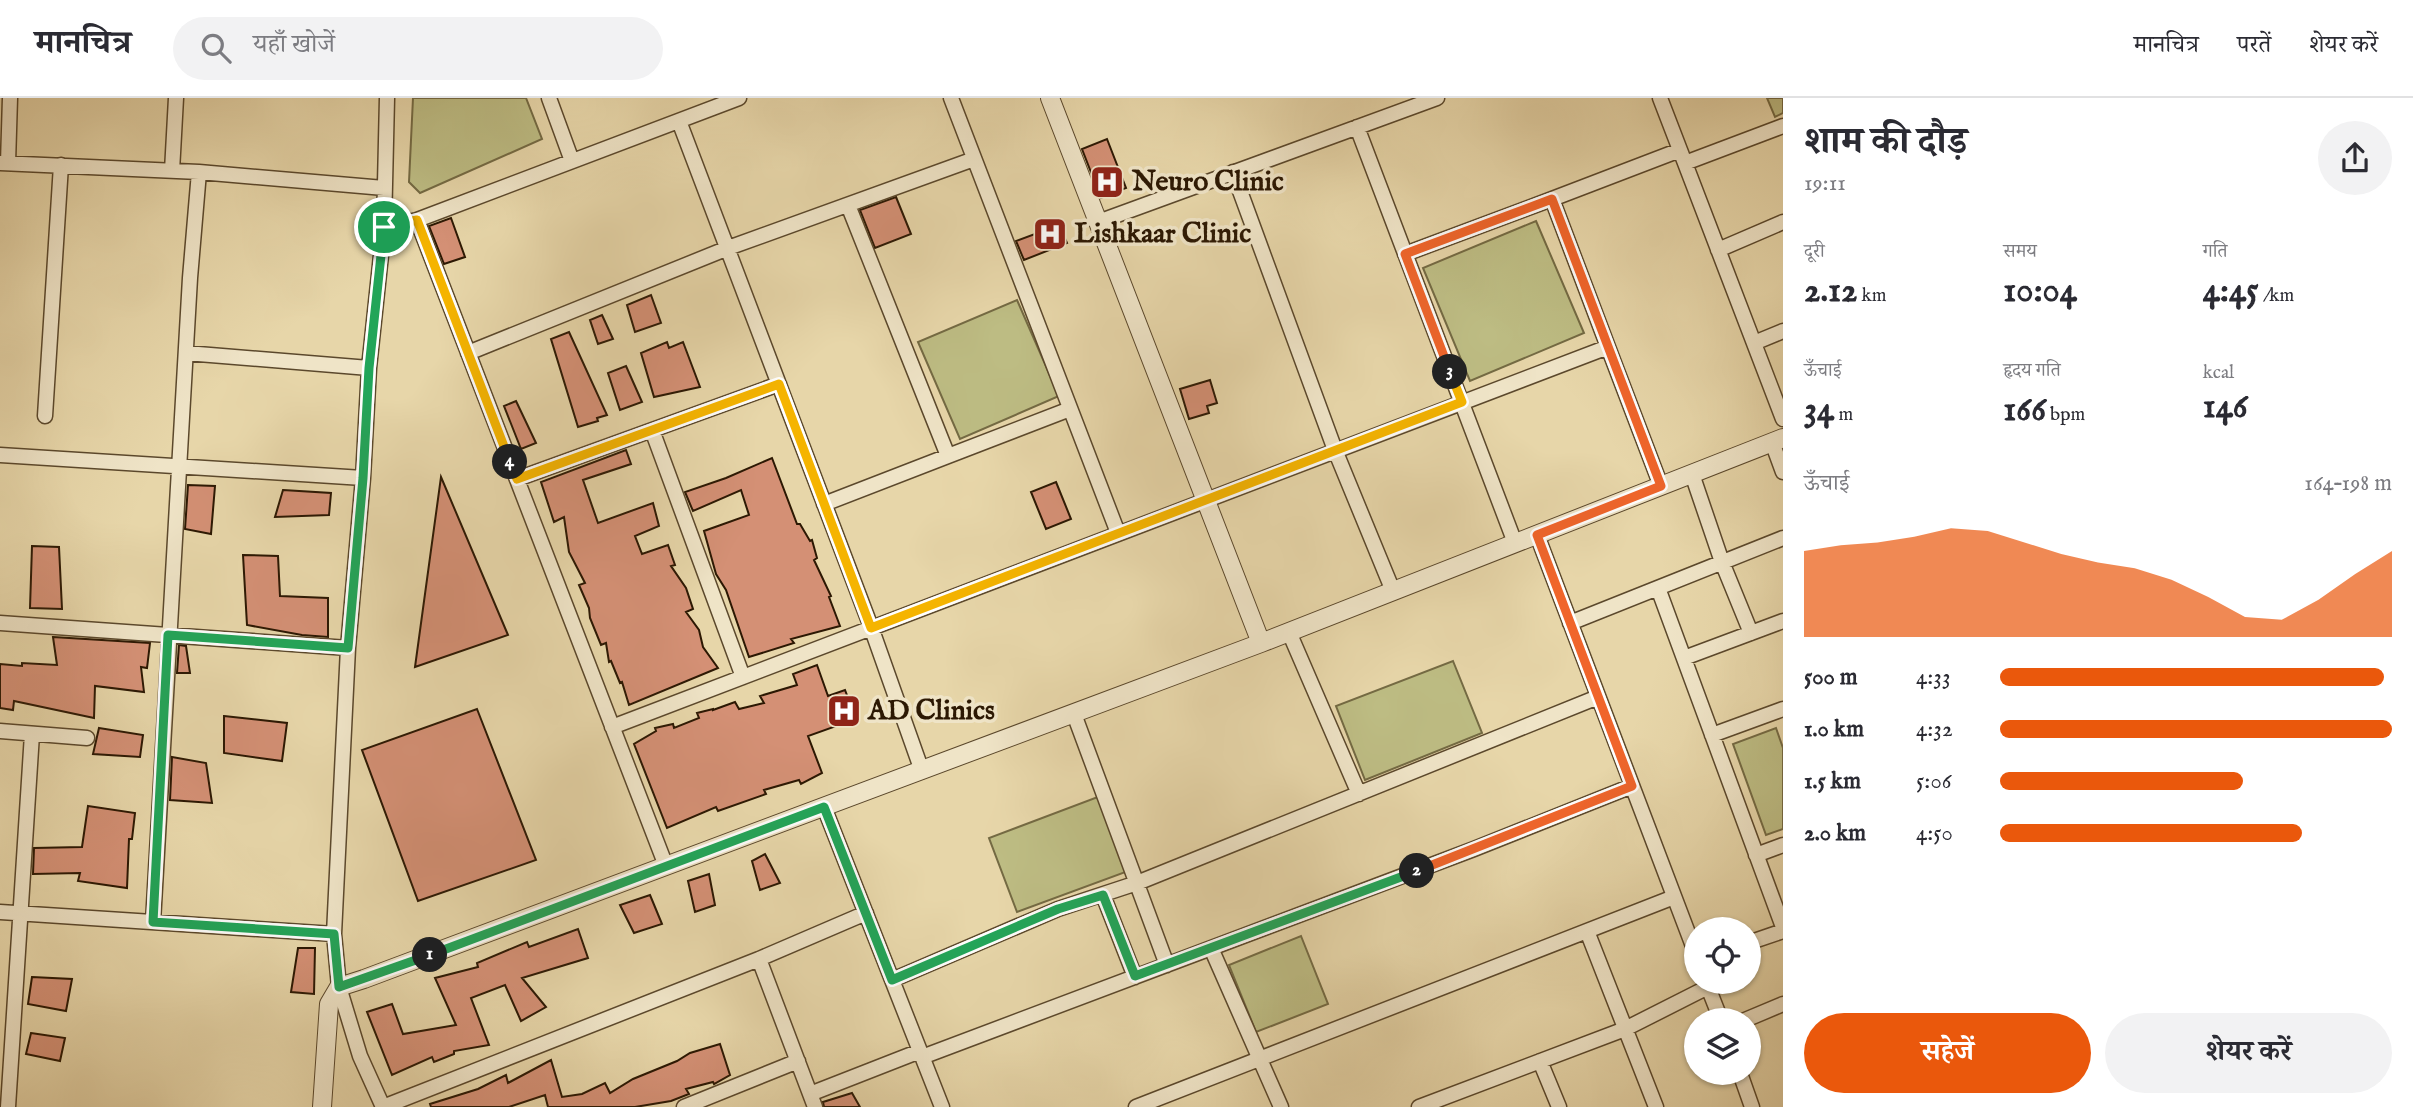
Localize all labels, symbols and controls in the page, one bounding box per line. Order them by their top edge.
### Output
search box [173,17,663,80]
text: मानचित्र [35,23,131,65]
text: यहाँ खोजें [253,28,335,61]
icon: search [197,29,235,67]
text: मानचित्र [2134,30,2199,61]
text: परतें [2237,30,2271,61]
text: शेयर करें [2309,30,2378,61]
text: शाम की दौड़ [1804,119,1967,167]
button: share [2318,121,2392,195]
hospital icon: Neuro Clinic [1088,163,1126,201]
place label: Neuro Clinic [1131,165,1284,200]
text: 19:11 [1804,169,1846,198]
pin [354,197,414,257]
icon: arrive [365,208,403,246]
hospital icon: Lishkaar Clinic [1031,215,1069,253]
place label: Lishkaar Clinic [1074,217,1251,252]
text: दूरी [1804,240,1825,264]
text: समय [2003,240,2037,264]
text: गति [2203,240,2228,264]
text: 2.12 [1804,269,1857,314]
text: 10:04 [2003,269,2077,314]
text: 4:45 [2203,269,2259,314]
text: km [1857,284,1886,308]
text: /km [2259,284,2294,308]
pin: 3 [1432,354,1468,390]
text: 3 [1446,359,1453,383]
text: ऊँचाई [1804,359,1841,383]
text: हृदय गति [2003,359,2061,383]
text: kcal [2203,361,2234,385]
text: 146 [2203,385,2248,430]
text: 34 [1804,388,1834,433]
text: 166 [2003,388,2046,433]
text: m [1834,403,1853,427]
text: bpm [2046,403,2085,427]
pin: 4 [492,444,528,480]
text: 4 [505,449,514,473]
text: ऊँचाई [1804,469,1849,498]
text: 164–198 m [2304,469,2392,498]
text: 500 m [1804,663,1858,692]
text: 4:33 [1916,663,1951,692]
hospital icon: AD Clinics [825,692,863,730]
place label: AD Clinics [867,694,995,729]
text: 1.0 km [1804,715,1864,744]
text: 4:32 [1916,715,1953,744]
text: 1.5 km [1804,767,1861,796]
text: 5:06 [1916,767,1951,796]
text: 2.0 km [1804,819,1866,848]
text: 4:50 [1916,819,1953,848]
pin: 2 [1400,854,1434,888]
text: 2 [1412,858,1421,882]
map controls [1684,917,1761,1085]
button: locate [1684,917,1761,994]
pin: 1 [412,938,448,972]
text: 1 [426,942,433,966]
button: layers [1684,1008,1761,1085]
button: सहेजें [1804,1013,2091,1093]
button: शेयर करें [2105,1013,2392,1093]

